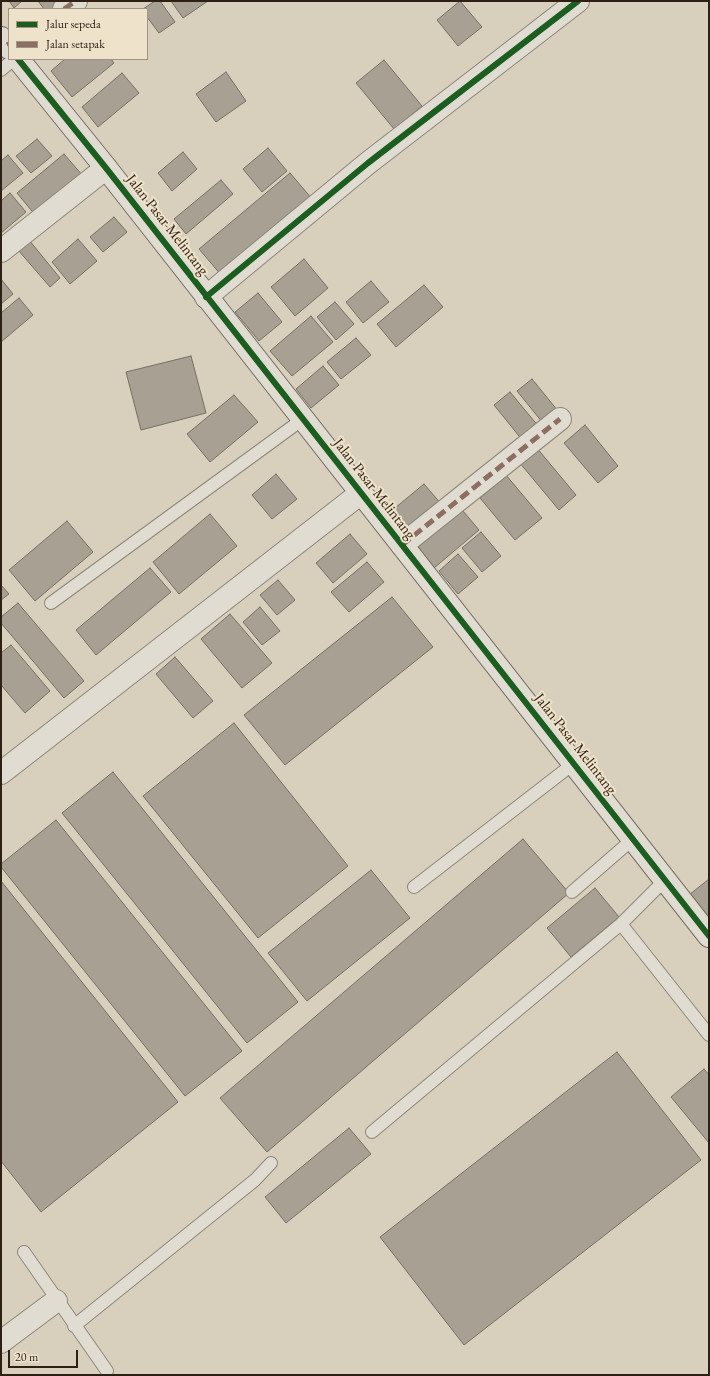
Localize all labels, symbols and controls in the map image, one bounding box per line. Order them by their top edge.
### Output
legend [8,8,148,60]
text: Jalur sepeda [46,16,101,32]
text: Jalan setapak [46,36,105,52]
street label: Jalan Pasar Melintang [122,171,212,279]
street label: Jalan Pasar Melintang [329,435,419,543]
street label: Jalan Pasar Melintang [530,690,620,798]
scale bar [10,1342,80,1368]
text: 20 m [15,1349,38,1365]

